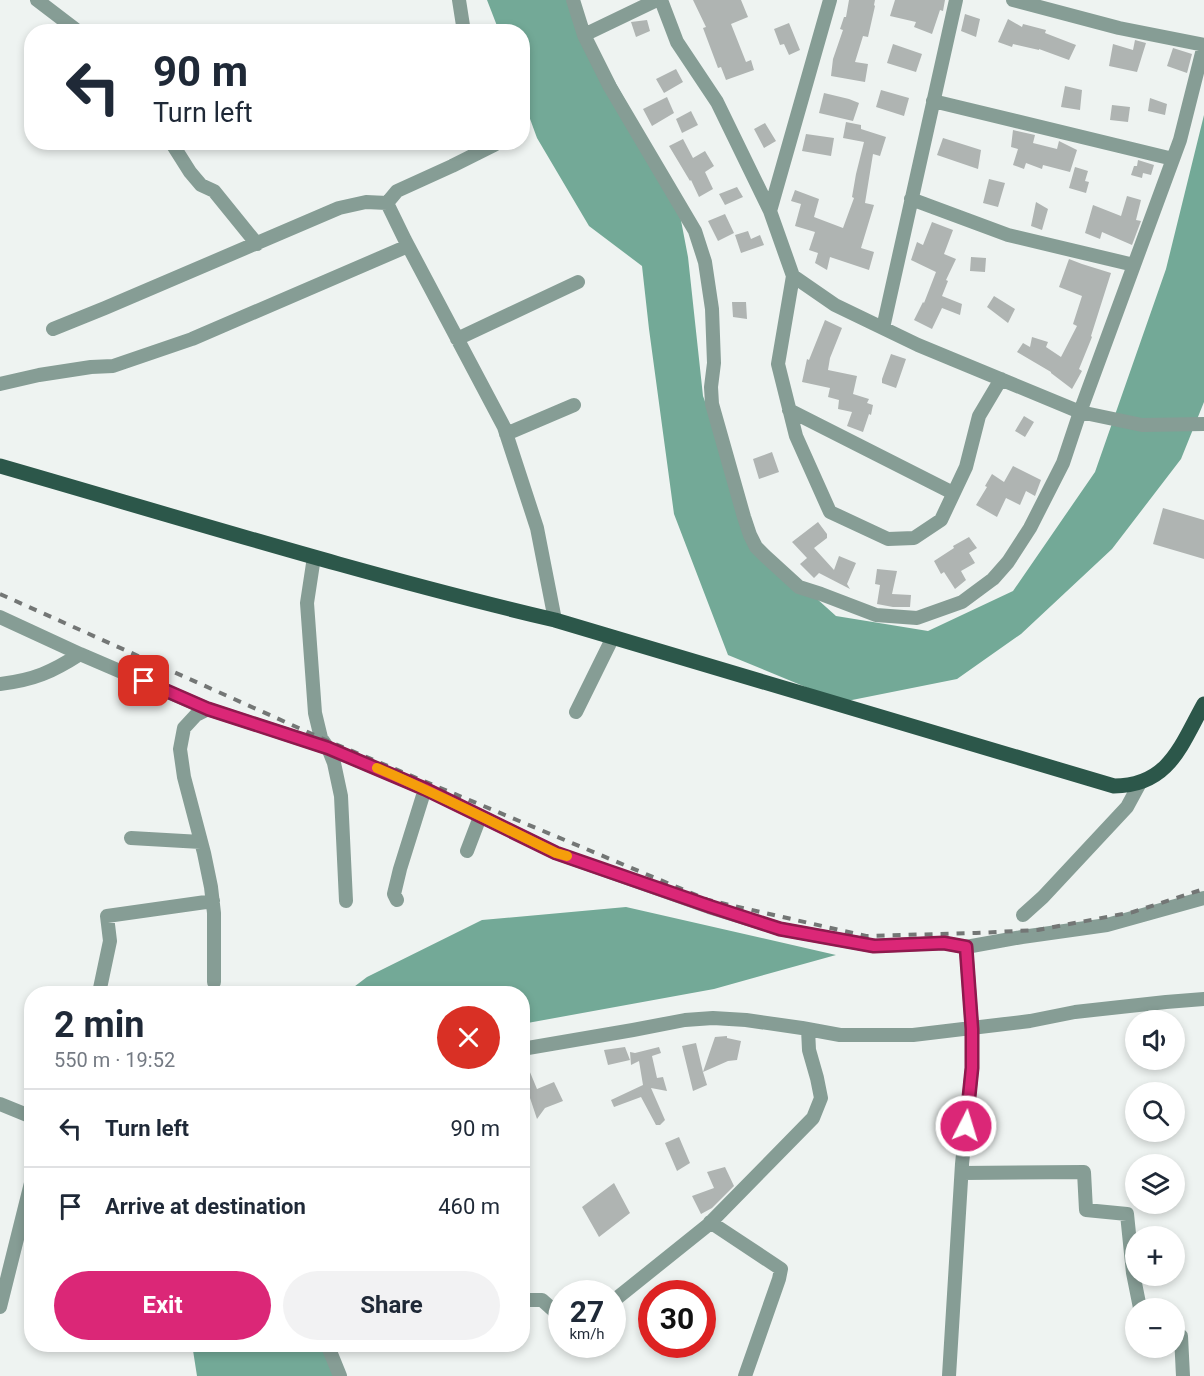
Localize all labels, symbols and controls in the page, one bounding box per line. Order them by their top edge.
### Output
text: 90 m [153,47,248,96]
icon: left [54,48,132,126]
text: Turn left [153,97,253,129]
pin [118,655,169,706]
icon: arrive [127,664,160,697]
text: 2 min [54,1004,145,1046]
button: close [437,1006,500,1069]
map controls [1125,1010,1185,1358]
button: sound [1125,1010,1185,1070]
text: 550 m · 19:52 [54,1048,175,1072]
button: search [1125,1082,1185,1142]
position arrow [934,1094,998,1158]
icon: left [54,1112,87,1145]
text: Turn left [105,1116,189,1141]
text: 90 m [451,1116,500,1141]
button: layers [1125,1154,1185,1214]
icon: arrive [54,1190,87,1223]
text: Arrive at destination [105,1194,306,1219]
text: 460 m [438,1194,500,1219]
button: + [1125,1226,1185,1286]
button: Exit [54,1271,271,1340]
button: Share [283,1271,500,1340]
speed limit sign: 30 [638,1280,716,1358]
text: 27 [570,1294,604,1329]
button: − [1125,1298,1185,1358]
text: km/h [569,1325,605,1343]

